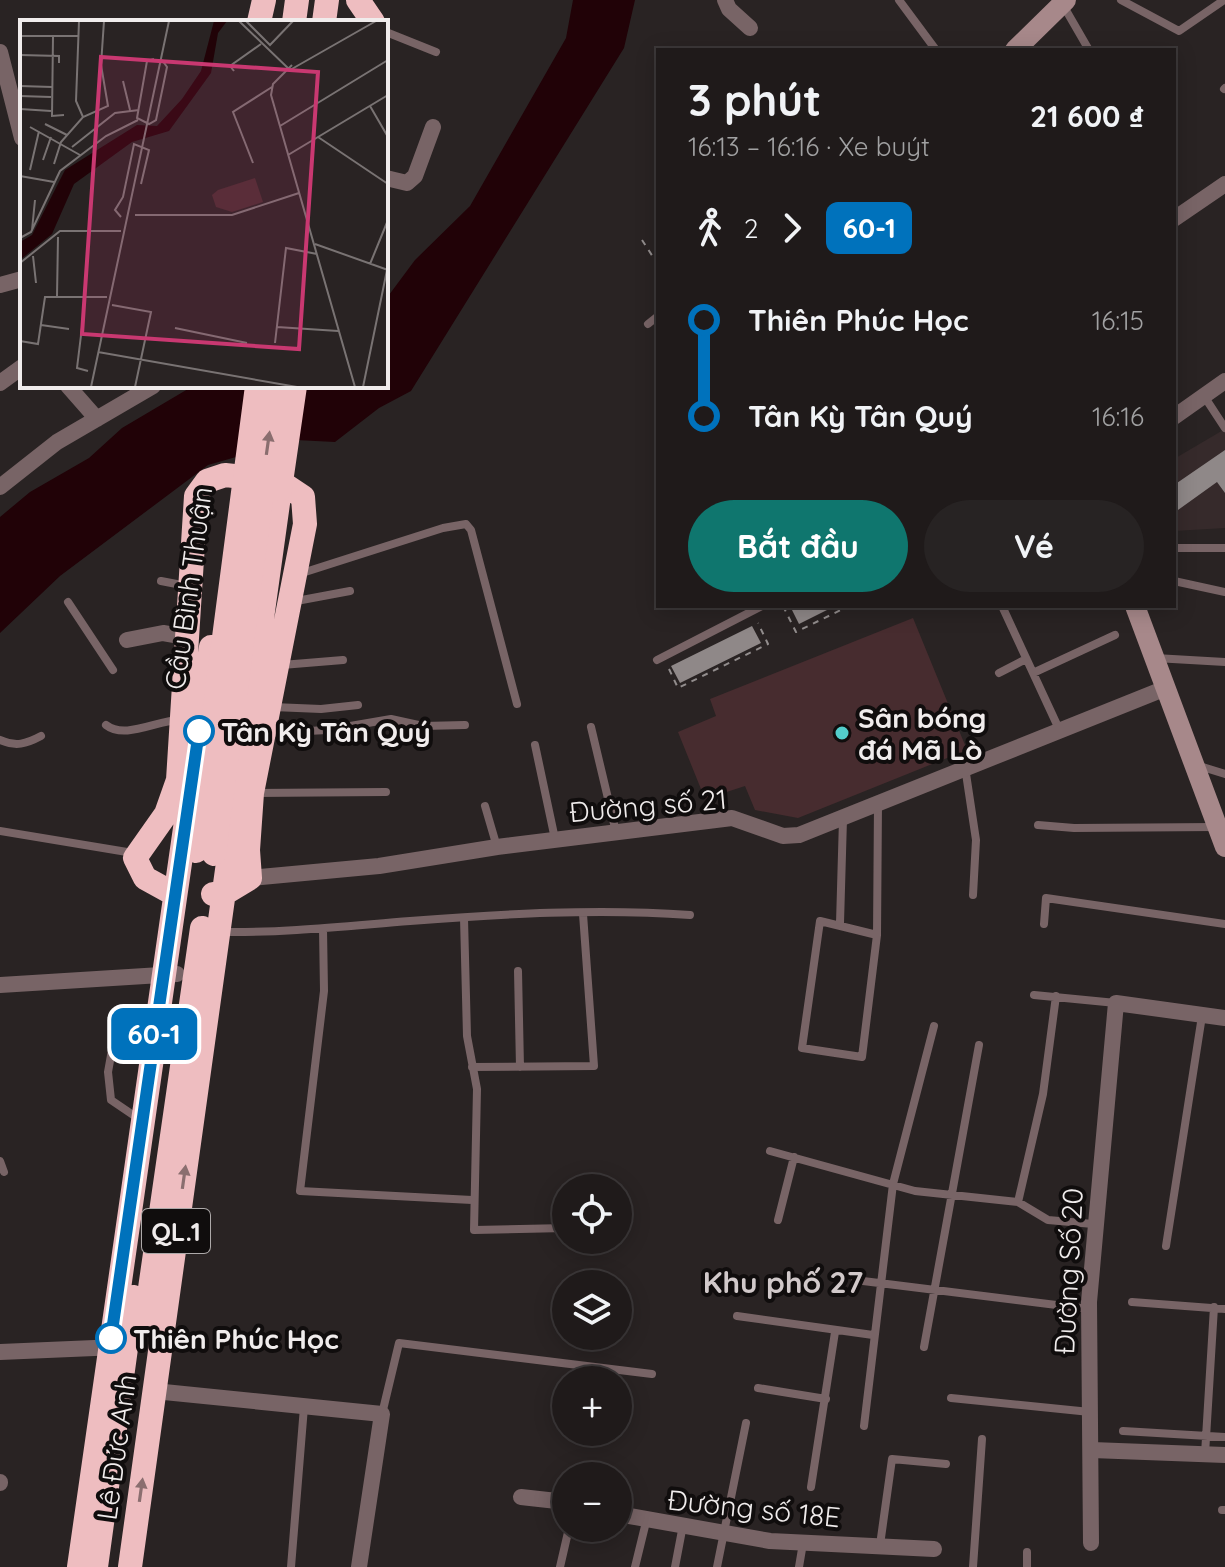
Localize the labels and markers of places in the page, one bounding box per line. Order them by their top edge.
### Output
place label: Sân bóng đá Mã Lò [858,700,986,767]
place label: Tân Kỳ Tân Quý [221,714,431,749]
marker: Tân Kỳ Tân Quý [184,716,214,746]
marker: Sân bóng đá Mã Lò [833,724,851,742]
place label: Thiên Phúc Học [133,1321,339,1356]
marker: Thiên Phúc Học [96,1323,126,1353]

